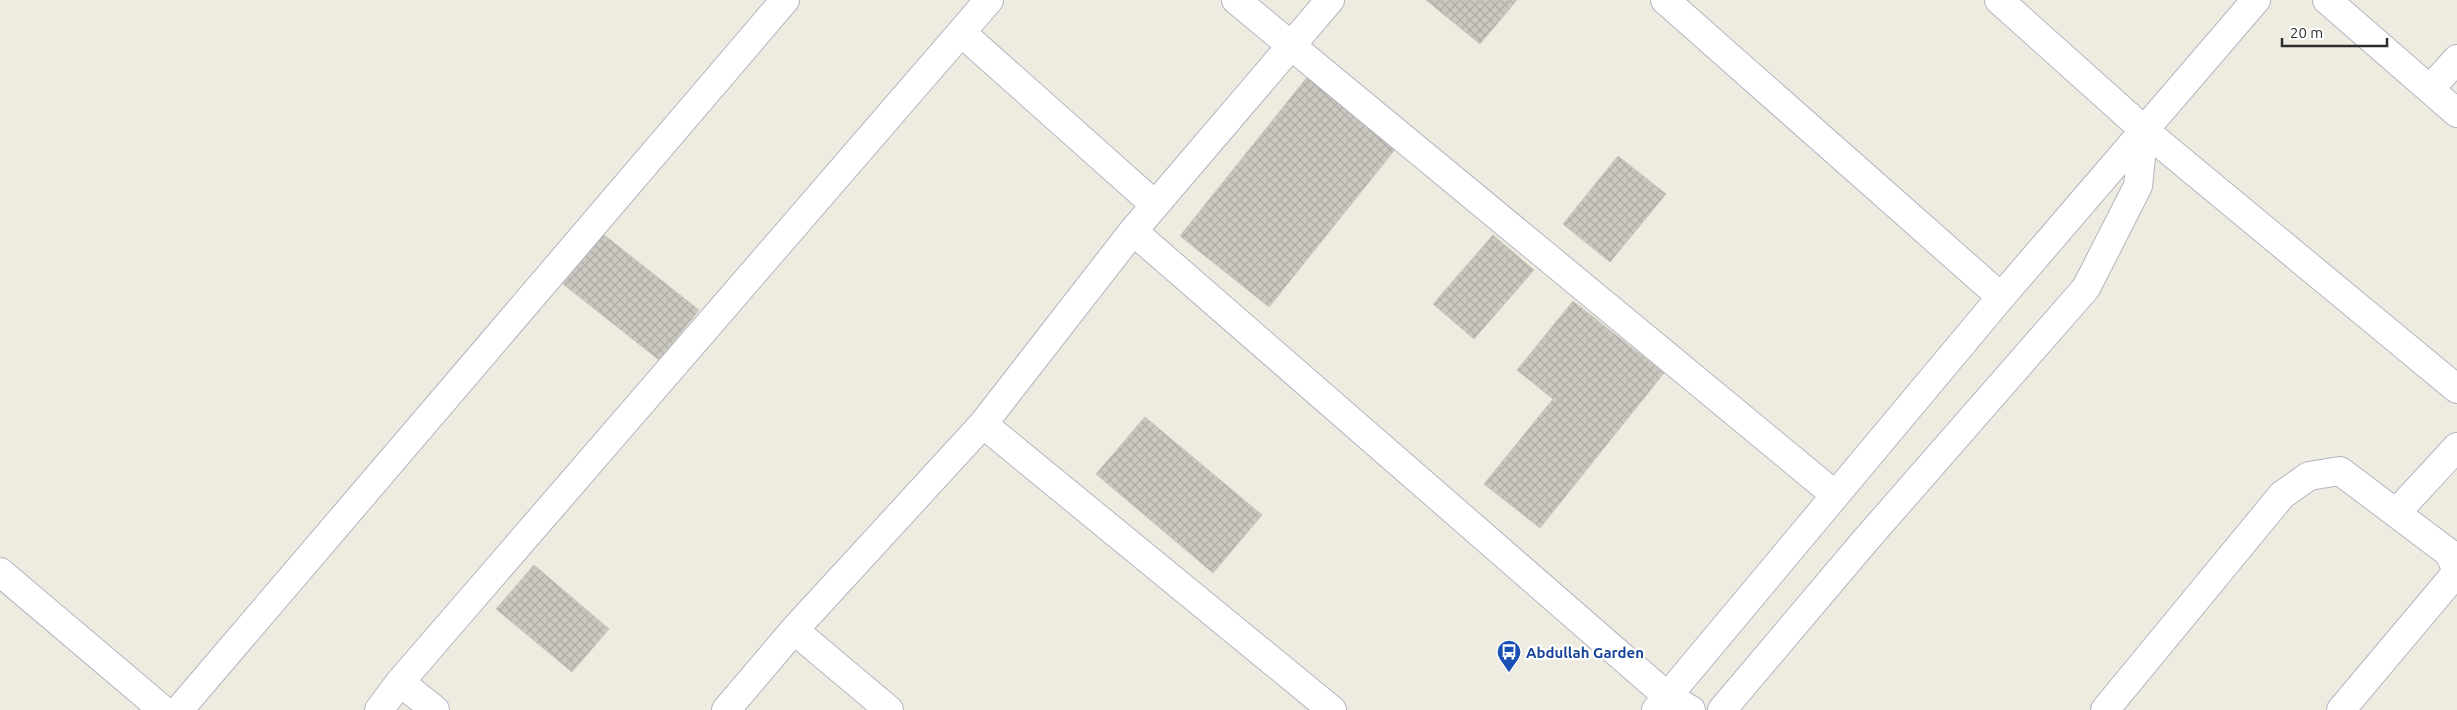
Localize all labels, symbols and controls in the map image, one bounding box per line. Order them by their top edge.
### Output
scale bar [2282,15,2387,47]
text: 20 m [2290,24,2323,41]
bus stop icon: Abdullah Garden [1496,639,1522,673]
place label: Abdullah Garden [1526,644,1644,661]

